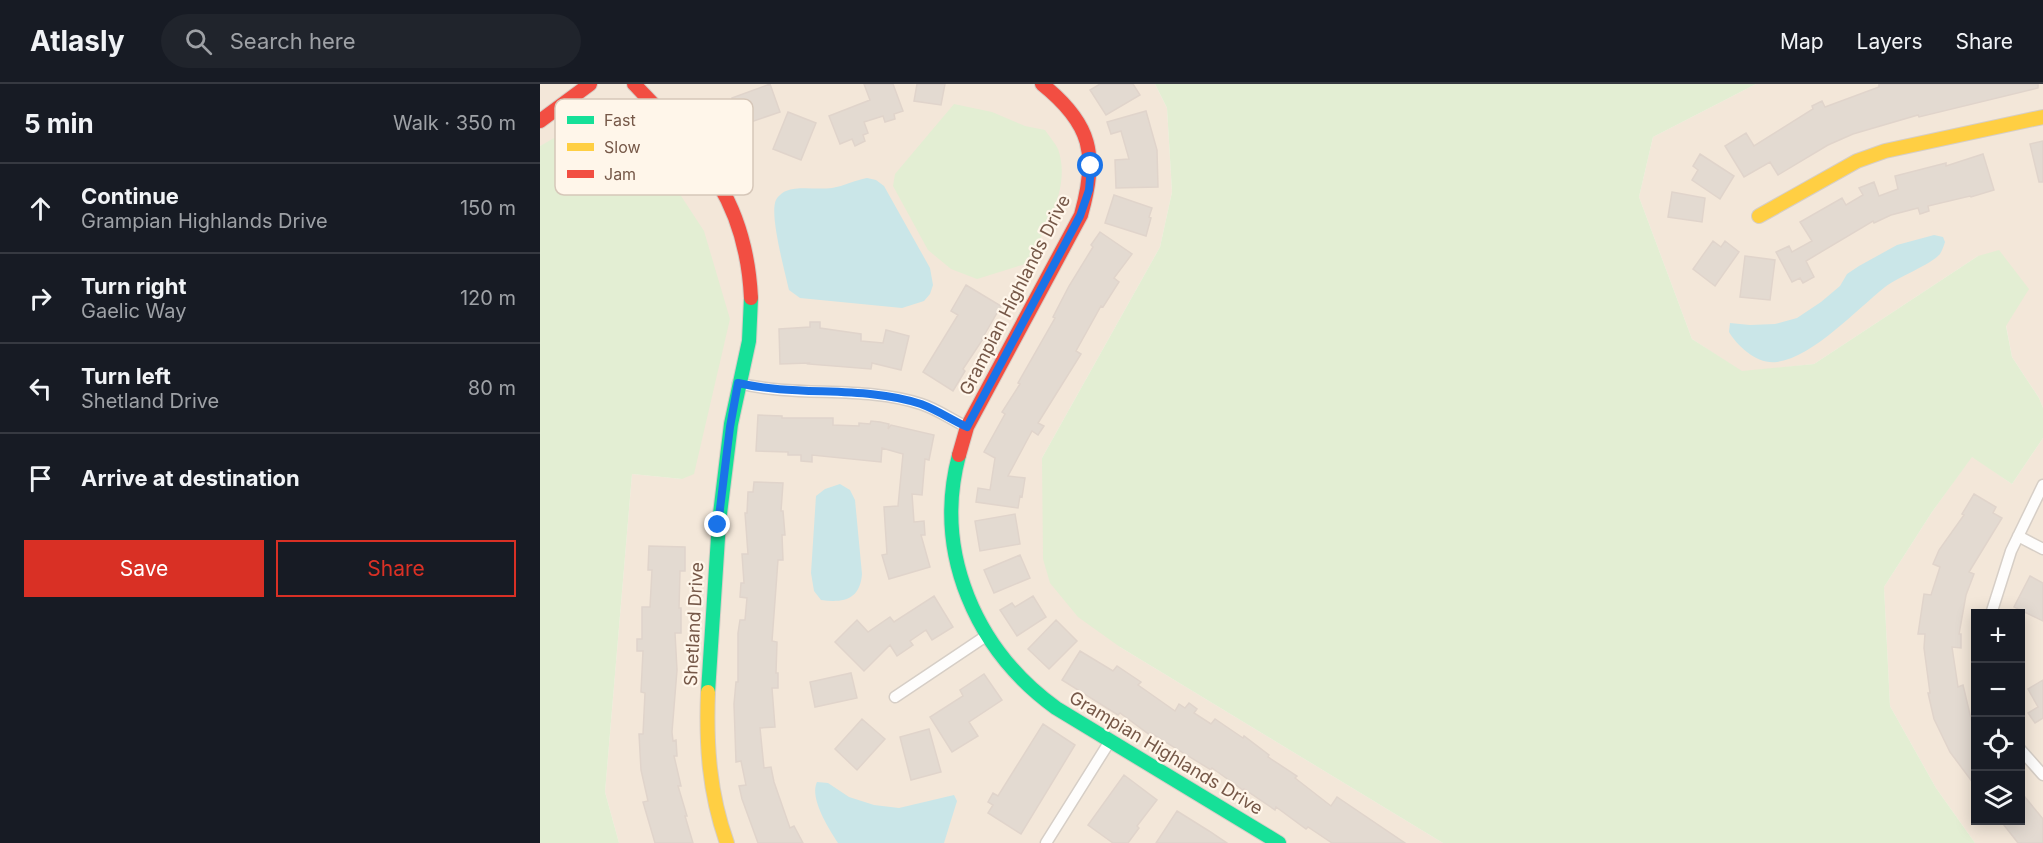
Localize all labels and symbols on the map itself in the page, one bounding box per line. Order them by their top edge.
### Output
legend [555,99,753,195]
text: Fast [604,110,636,130]
text: Slow [604,137,641,157]
route start [1077,152,1103,178]
text: Jam [604,164,636,184]
street label: Grampian Highlands Drive [955,191,1074,398]
route end [704,511,730,537]
street label: Shetland Drive [680,561,707,687]
street label: Grampian Highlands Drive [1066,686,1267,819]

